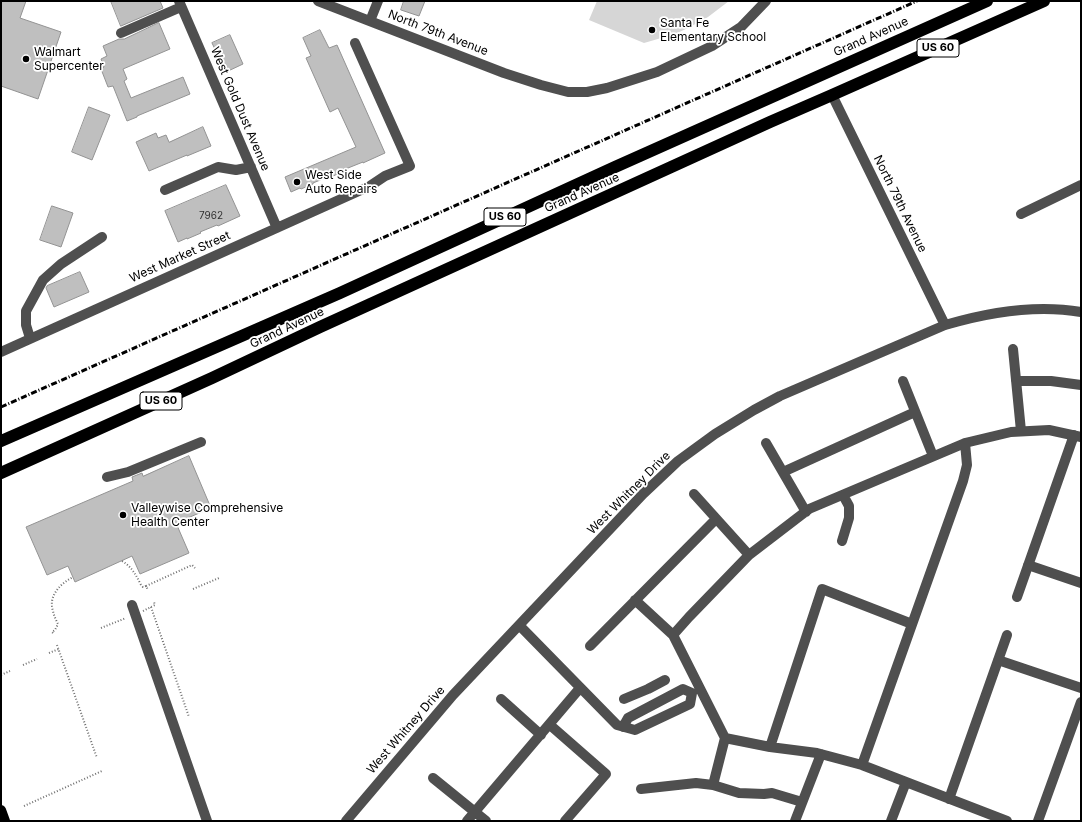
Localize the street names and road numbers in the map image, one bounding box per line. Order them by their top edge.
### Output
street label: North 79th Avenue [386,7,490,59]
street label: Grand Avenue [831,14,911,60]
road number: US 60 [917,39,959,57]
street label: West Gold Dust Avenue [207,45,273,173]
street label: North 79th Avenue [870,153,930,255]
street label: Grand Avenue [542,170,622,216]
road number: US 60 [484,208,526,226]
street label: West Market Street [127,228,233,286]
street label: Grand Avenue [248,305,326,351]
road number: US 60 [140,392,182,410]
street label: West Whitney Drive [585,449,673,537]
street label: West Whitney Drive [364,683,448,777]

